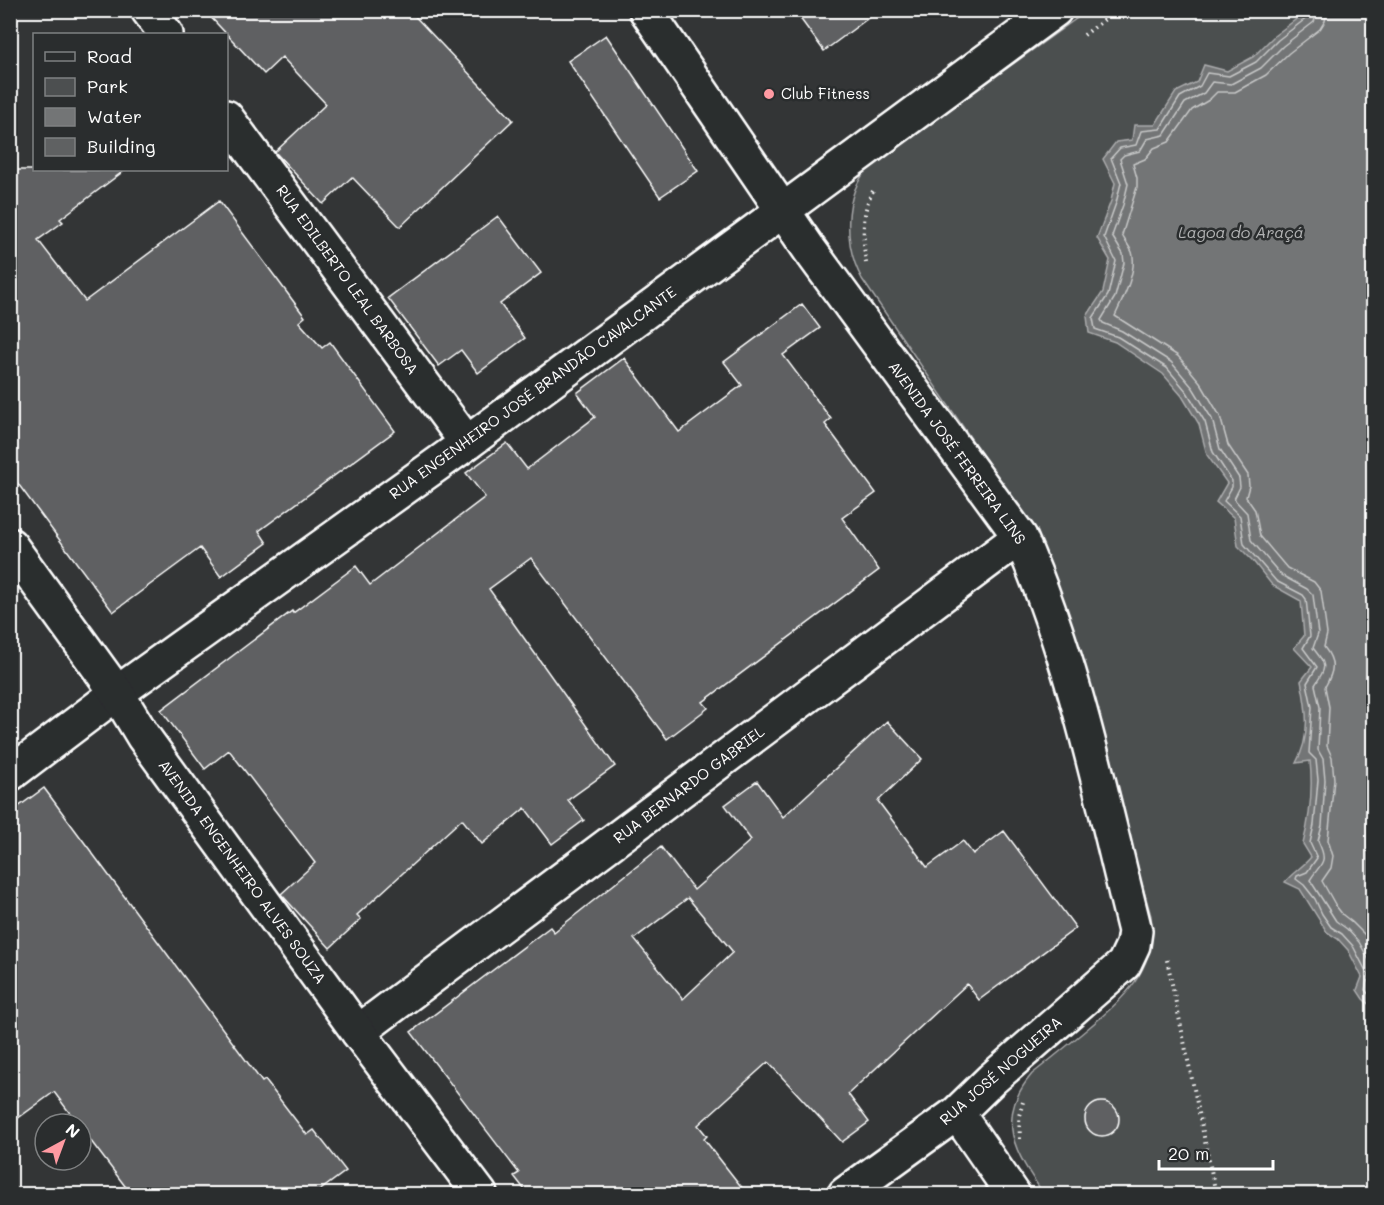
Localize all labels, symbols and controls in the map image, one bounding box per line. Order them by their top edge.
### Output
legend [33,33,228,171]
text: Road [87,44,132,68]
text: Park [87,74,128,98]
place label: Club Fitness [781,83,870,103]
marker: Club Fitness [762,87,776,101]
text: Water [87,104,142,128]
text: Building [87,134,155,158]
street label: RUA EDILBERTO LEAL BARBOSA [272,181,423,378]
water label: Lagoa do Araçá [1178,221,1304,242]
street label: RUA ENGENHEIRO JOSÉ BRANDÃO CAVALCANTE [385,281,680,503]
street label: AVENIDA JOSÉ FERREIRA LINS [885,357,1031,548]
street label: RUA BERNARDO GABRIEL [609,721,768,848]
street label: AVENIDA ENGENHEIRO ALVES SOUZA [155,755,331,988]
street label: RUA JOSÉ NOGUEIRA [935,1012,1066,1129]
north arrow [33,1112,93,1172]
text: N [62,1118,85,1142]
scale bar [1159,1133,1273,1171]
text: 20 m [1168,1141,1209,1165]

